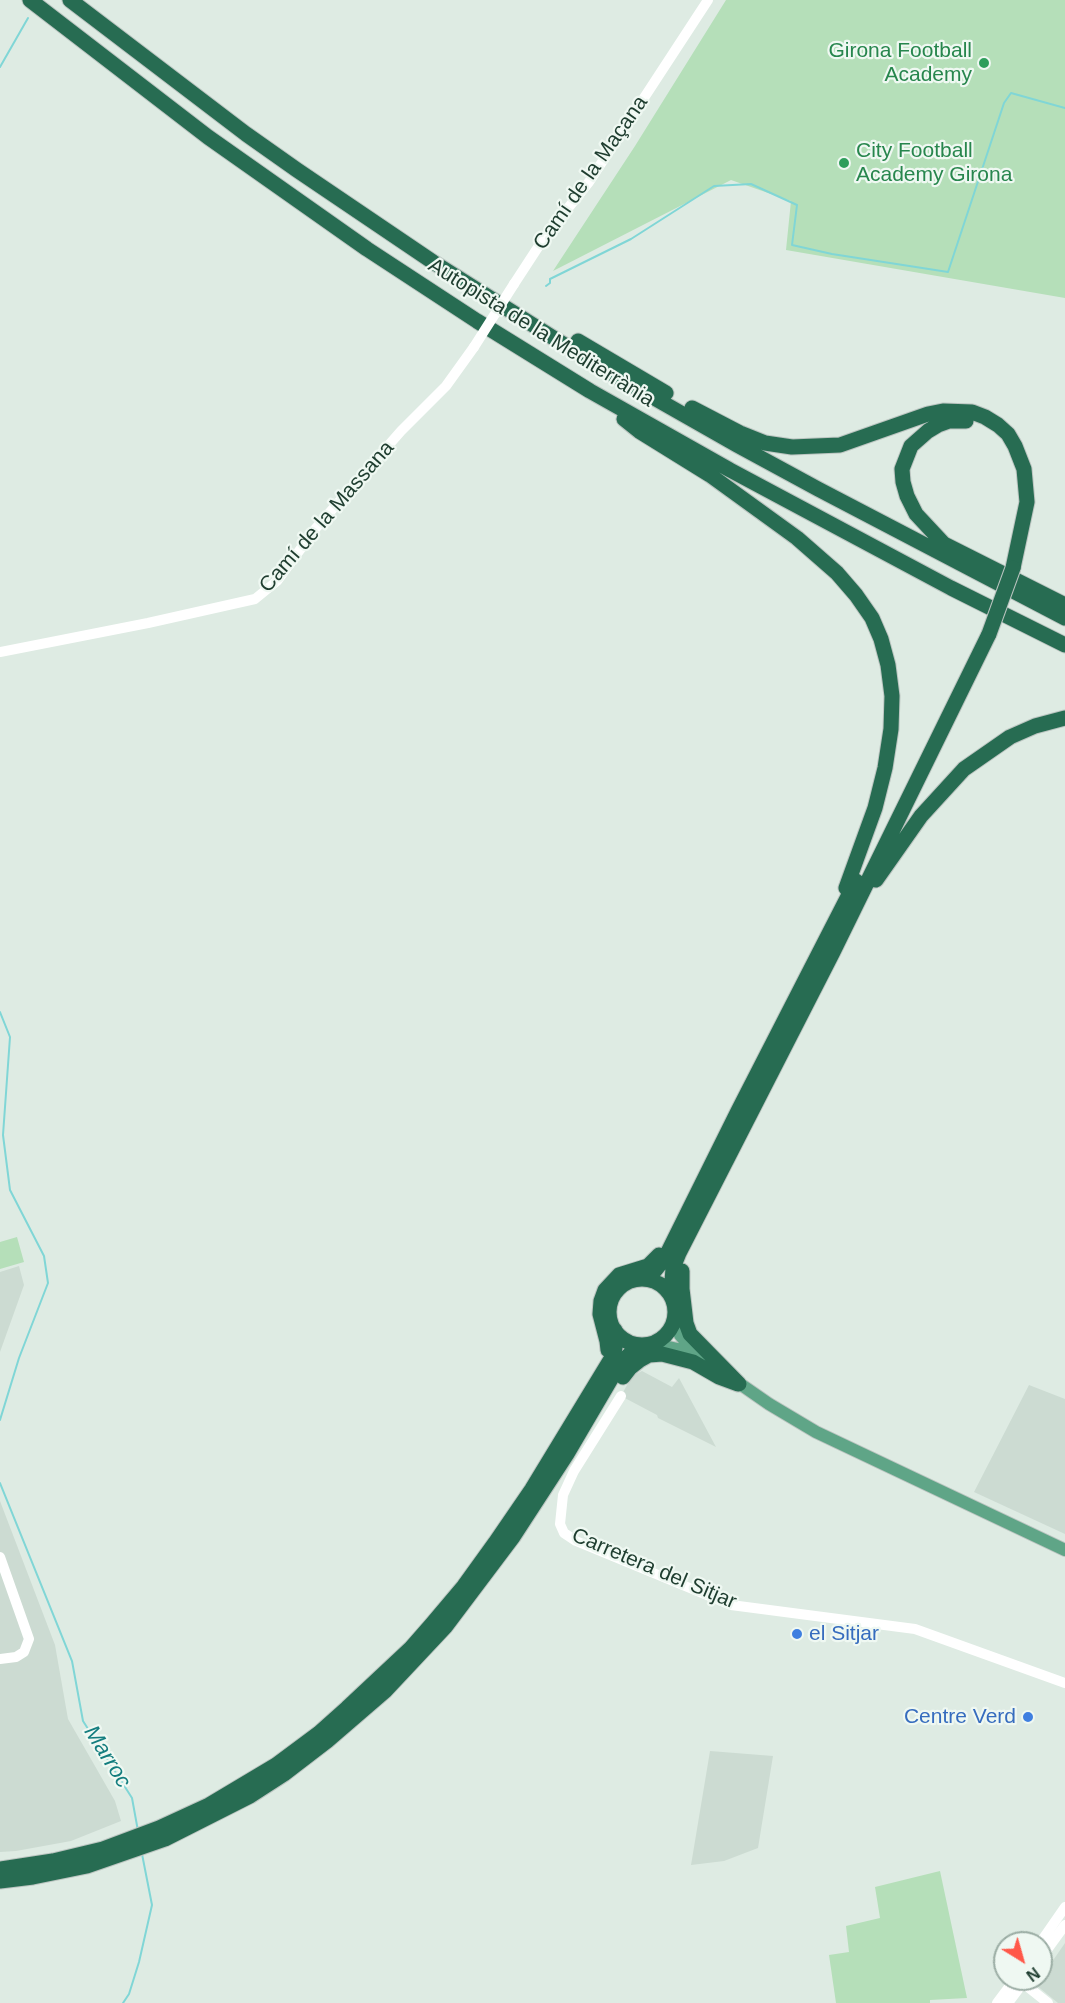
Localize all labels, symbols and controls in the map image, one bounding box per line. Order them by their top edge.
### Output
place label: Girona Football Academy [828,38,972,88]
marker: Girona Football Academy [977,56,991,70]
street label: Camí de la Maçana [528,91,654,255]
place label: City Football Academy Girona [856,138,1012,188]
marker: City Football Academy Girona [837,156,851,170]
street label: Autopista de la Mediterrània [423,253,659,413]
street label: Camí de la Massana [254,436,400,598]
street label: Carretera del Sitjar [568,1523,740,1615]
place label: el Sitjar [809,1621,879,1647]
marker: el Sitjar [790,1627,804,1641]
place label: Centre Verd [904,1704,1016,1730]
marker: Centre Verd [1021,1710,1035,1724]
water label: Marroc [78,1721,136,1793]
north arrow [993,1931,1053,1991]
text: N [1023,1964,1043,1984]

